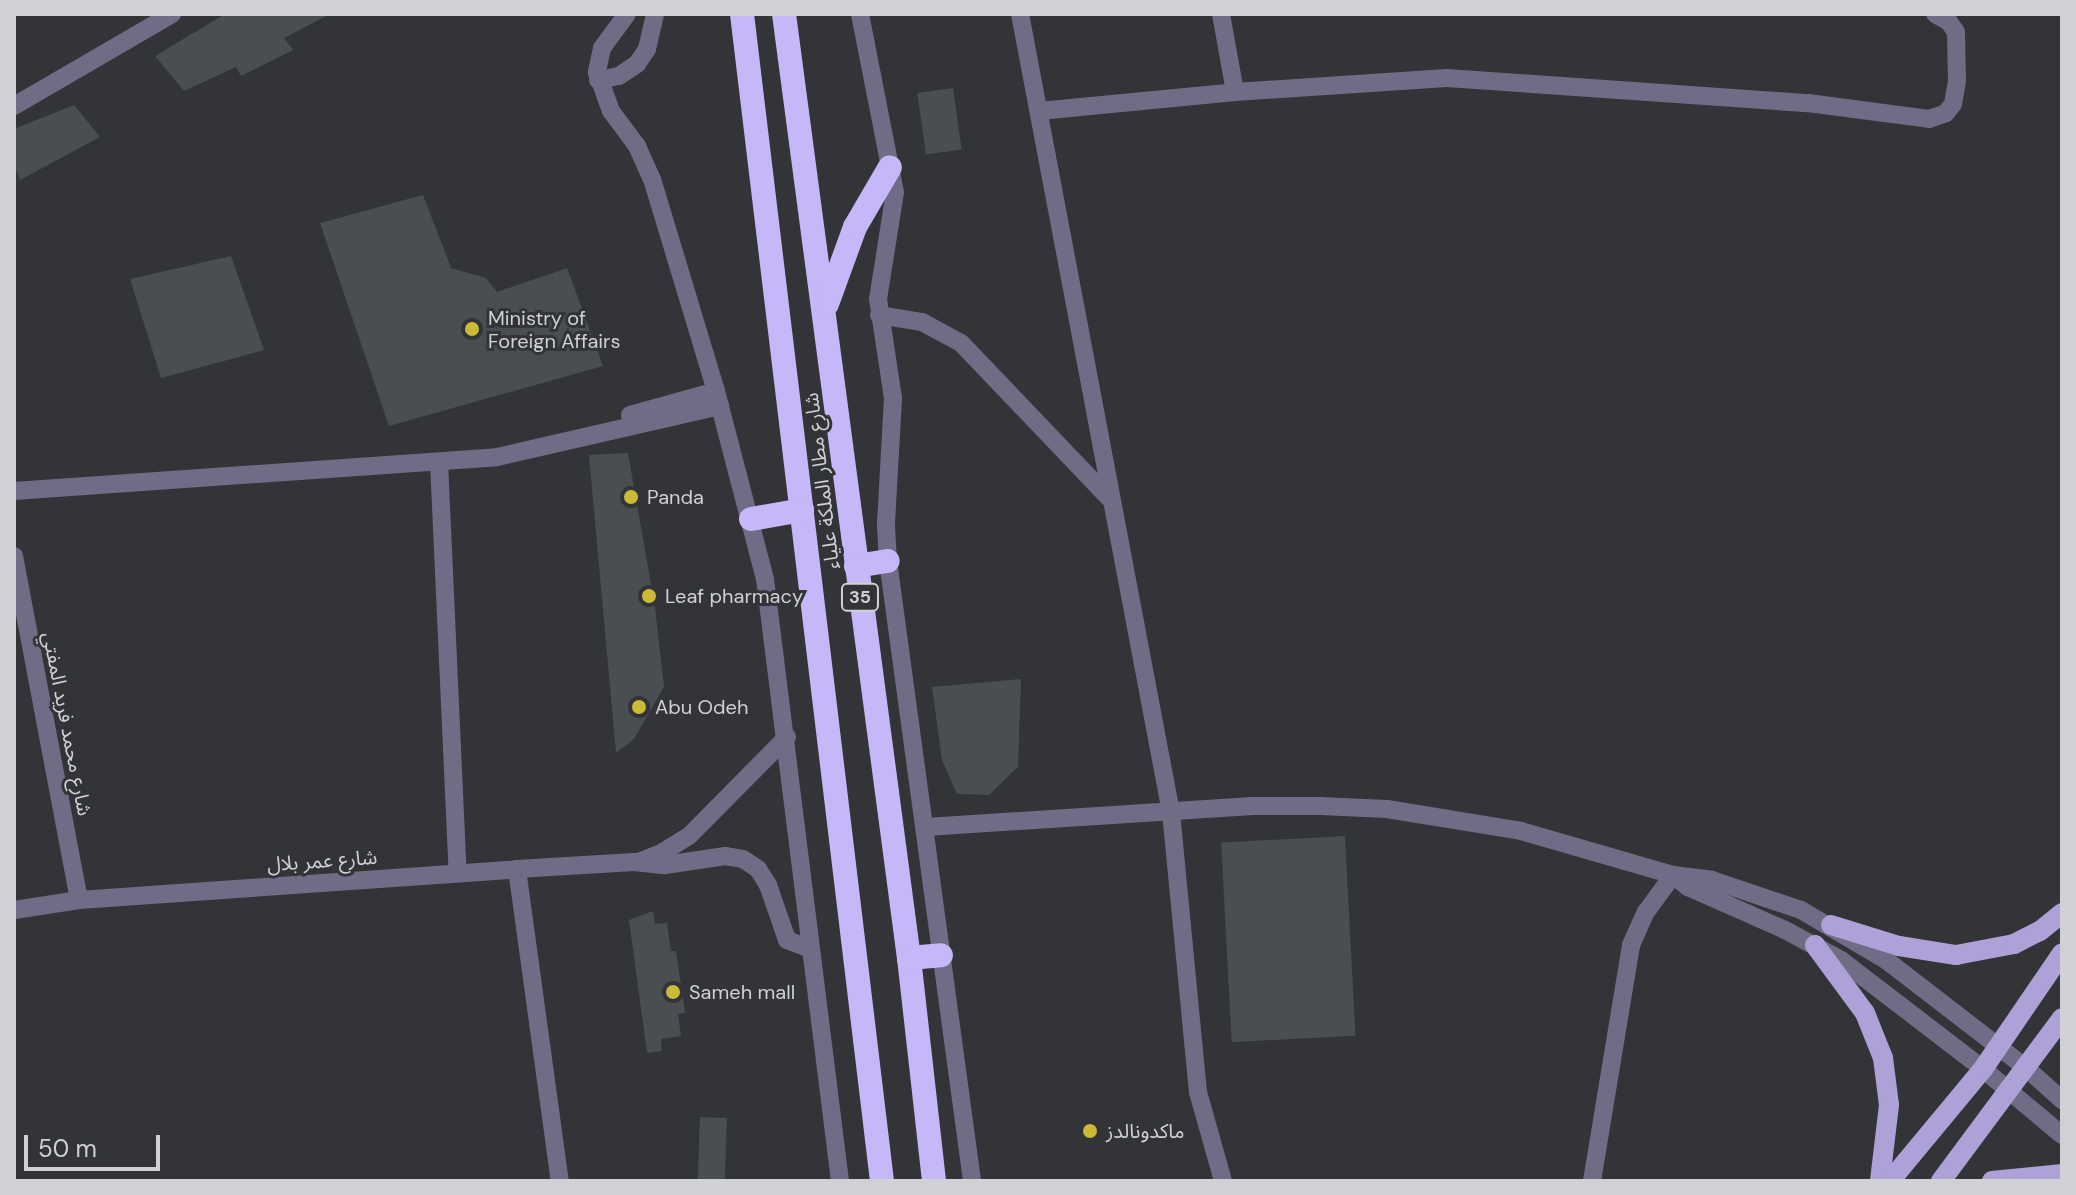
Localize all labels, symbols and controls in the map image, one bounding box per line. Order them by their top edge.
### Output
place label: Ministry of Foreign Affairs [488,306,621,353]
marker: Ministry of Foreign Affairs [463,320,481,338]
street label: شارع مطار الملكة علياء [799,391,845,571]
place label: Panda [647,485,704,509]
marker: Panda [622,488,640,506]
road number: 35 [840,583,880,611]
place label: Leaf pharmacy [665,584,803,608]
marker: Leaf pharmacy [640,587,658,605]
street label: شارع محمد فريد المفتي [37,630,97,818]
place label: Abu Odeh [655,695,748,719]
marker: Abu Odeh [630,698,648,716]
street label: شارع عمر بلال [266,845,378,877]
place label: Sameh mall [689,980,795,1004]
marker: Sameh mall [664,983,682,1001]
scale bar [28,1119,164,1169]
place label: ماكدونالدز [1106,1119,1185,1143]
marker: ماكدونالدز [1081,1122,1099,1140]
text: 50 m [38,1133,97,1164]

